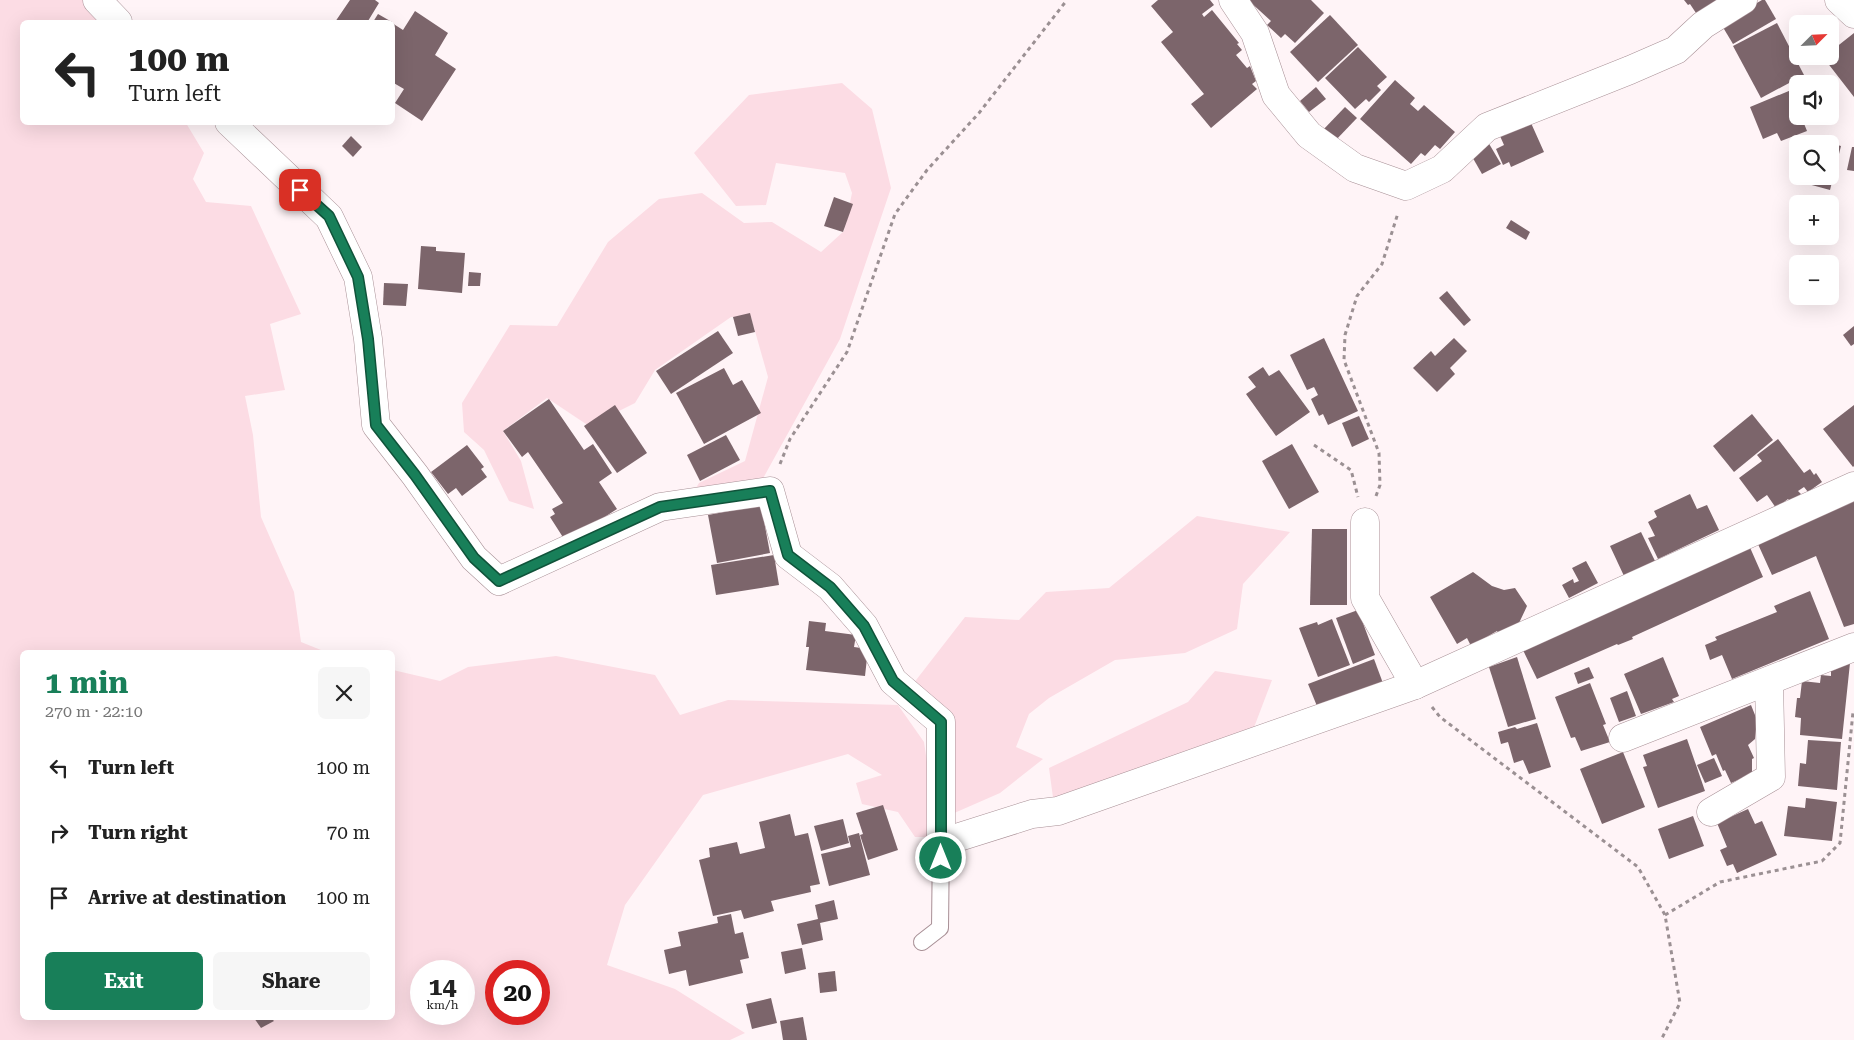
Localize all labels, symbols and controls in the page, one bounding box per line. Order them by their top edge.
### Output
north arrow [1789,15,1839,65]
map controls [1789,15,1839,305]
text: 100 m [128,39,229,80]
icon: left [45,40,110,105]
button: sound [1789,75,1839,125]
text: Turn left [128,81,221,106]
button: search [1789,135,1839,185]
pin [279,169,321,211]
icon: arrive [286,176,314,204]
button: + [1789,195,1839,245]
button: − [1789,255,1839,305]
text: 1 min [45,665,128,700]
button: close [318,667,370,719]
text: 270 m · 22:10 [45,702,143,721]
icon: left [45,754,73,782]
text: Turn left [88,756,174,779]
text: 100 m [316,756,370,779]
icon: right [45,819,73,847]
text: Turn right [88,821,188,844]
text: 70 m [327,821,370,844]
position arrow [914,831,966,883]
icon: arrive [45,884,73,912]
text: Arrive at destination [88,886,286,909]
text: 100 m [316,886,370,909]
button: Exit [45,952,203,1010]
button: Share [213,952,370,1010]
speed limit sign: 20 [485,960,550,1025]
text: 14 [428,972,457,1001]
text: km/h [426,998,459,1012]

